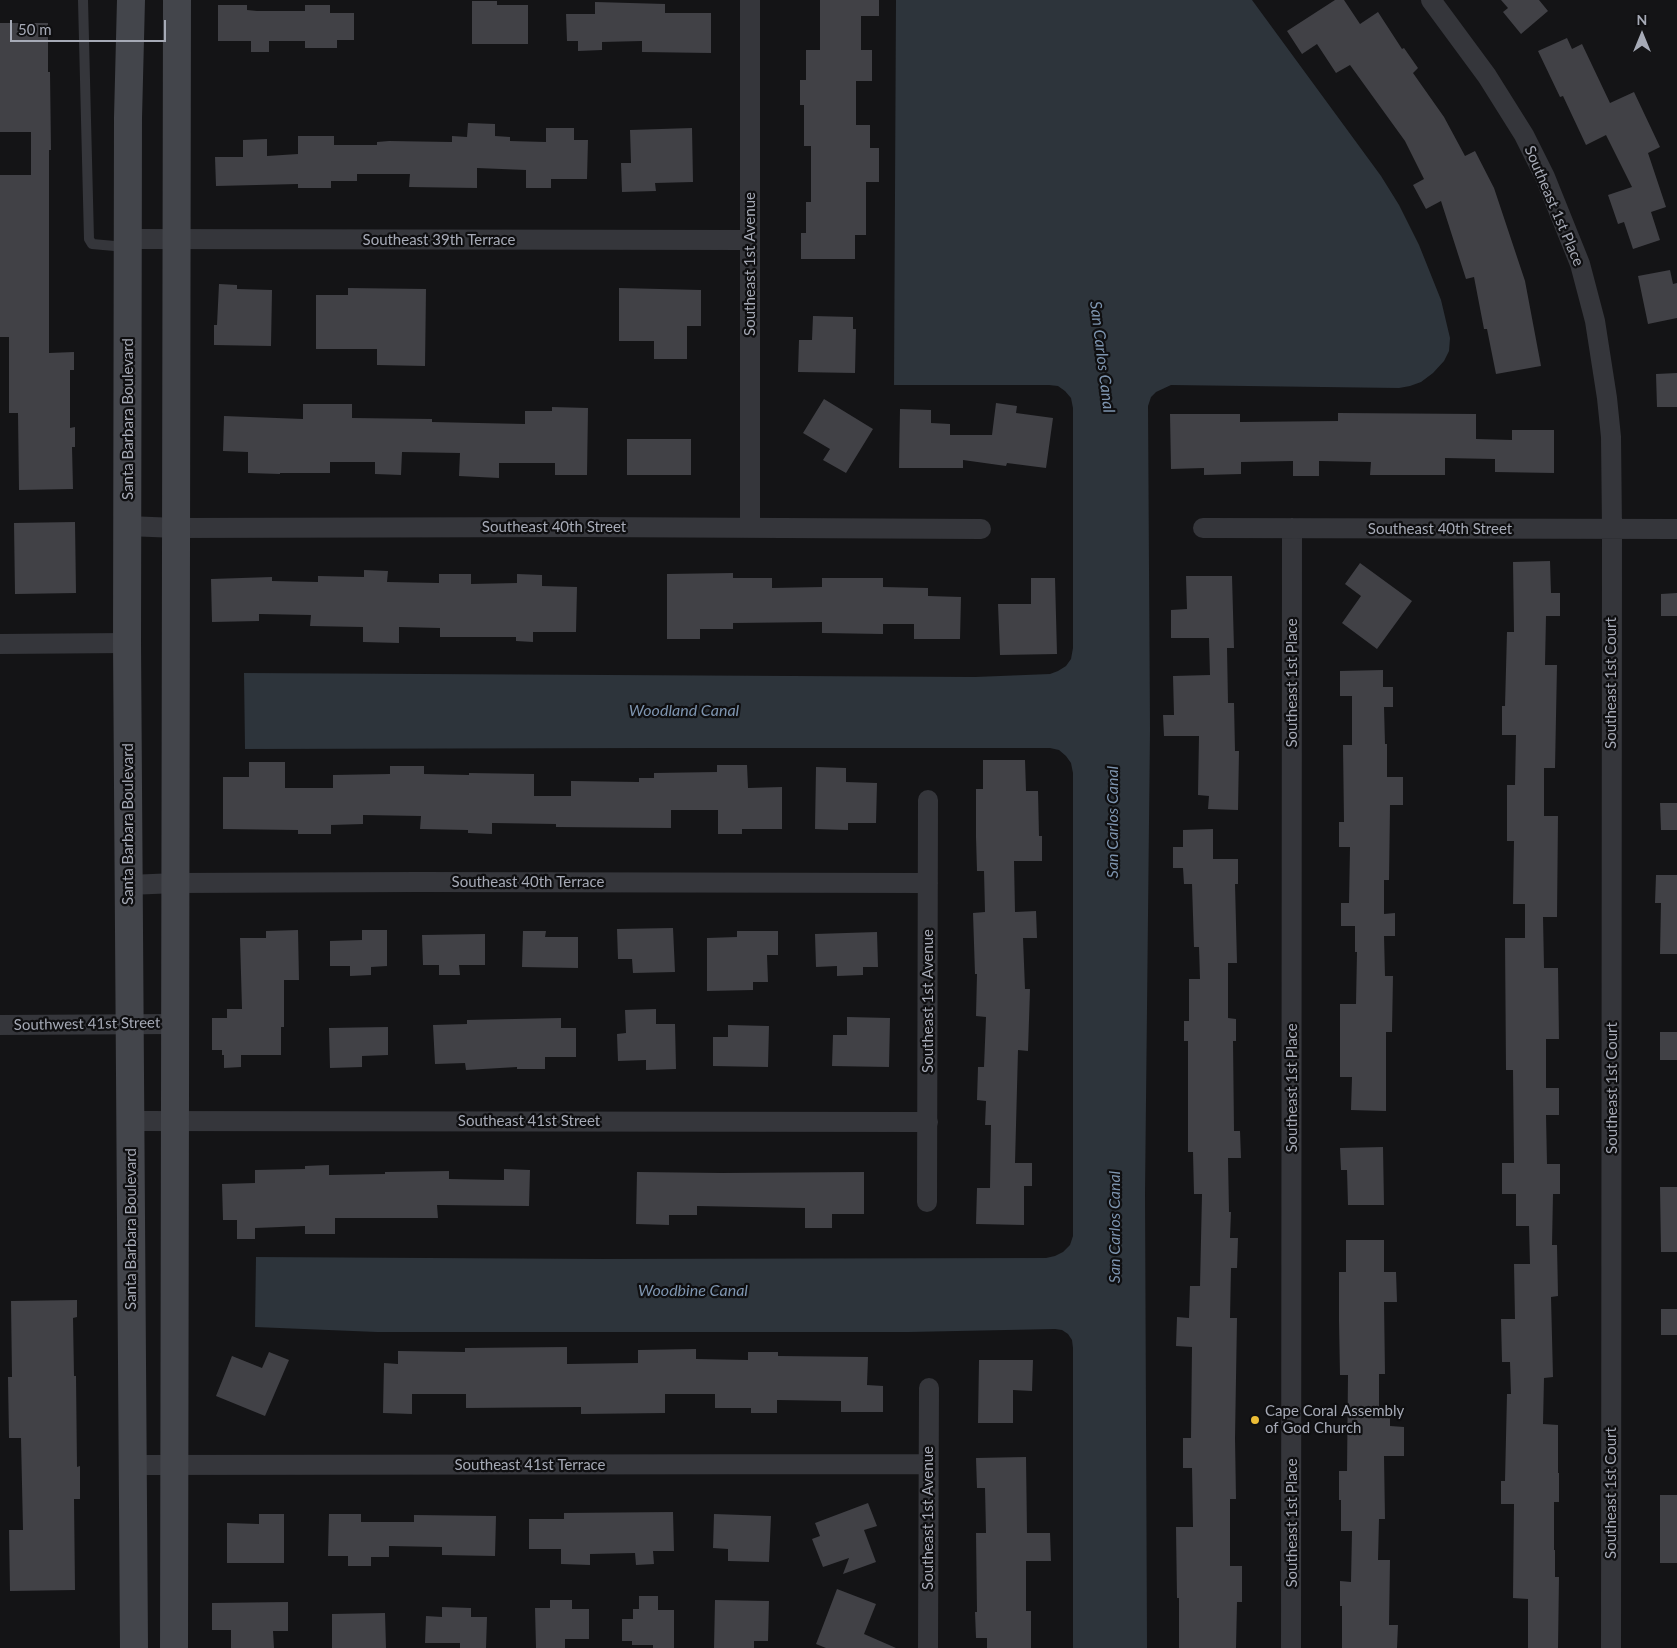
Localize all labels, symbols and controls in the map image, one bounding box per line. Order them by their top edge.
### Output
scale bar [12,10,169,42]
north arrow [1617,10,1667,60]
text: N [1637,11,1647,28]
text: 50 m [18,20,52,38]
street label: Southeast 1st Place [1520,143,1588,269]
street label: Southeast 1st Avenue [741,192,759,336]
street label: Southeast 39th Terrace [363,231,515,249]
water label: San Carlos Canal [1086,300,1118,414]
street label: Santa Barbara Boulevard [119,338,137,500]
street label: Southeast 40th Street [482,518,626,536]
street label: Southeast 40th Street [1368,520,1512,538]
street label: Southeast 1st Court [1602,617,1620,749]
street label: Southeast 1st Place [1283,618,1301,748]
water label: Woodland Canal [629,701,739,721]
street label: Santa Barbara Boulevard [119,743,137,905]
water label: San Carlos Canal [1103,766,1123,878]
street label: Southeast 40th Terrace [452,873,604,891]
street label: Southeast 1st Avenue [919,929,937,1073]
street label: Southwest 41st Street [14,1014,160,1034]
street label: Southeast 1st Court [1603,1022,1621,1154]
street label: Southeast 1st Place [1283,1023,1301,1153]
street label: Southeast 41st Street [458,1112,600,1130]
street label: Santa Barbara Boulevard [122,1148,140,1310]
water label: San Carlos Canal [1105,1171,1125,1283]
water label: Woodbine Canal [638,1281,748,1301]
place label: Cape Coral Assembly of God Church [1265,1402,1404,1437]
marker: Cape Coral Assembly of God Church [1249,1414,1261,1426]
street label: Southeast 1st Court [1602,1427,1620,1559]
street label: Southeast 1st Avenue [919,1446,937,1590]
street label: Southeast 41st Terrace [454,1456,606,1474]
street label: Southeast 1st Place [1283,1458,1301,1588]

